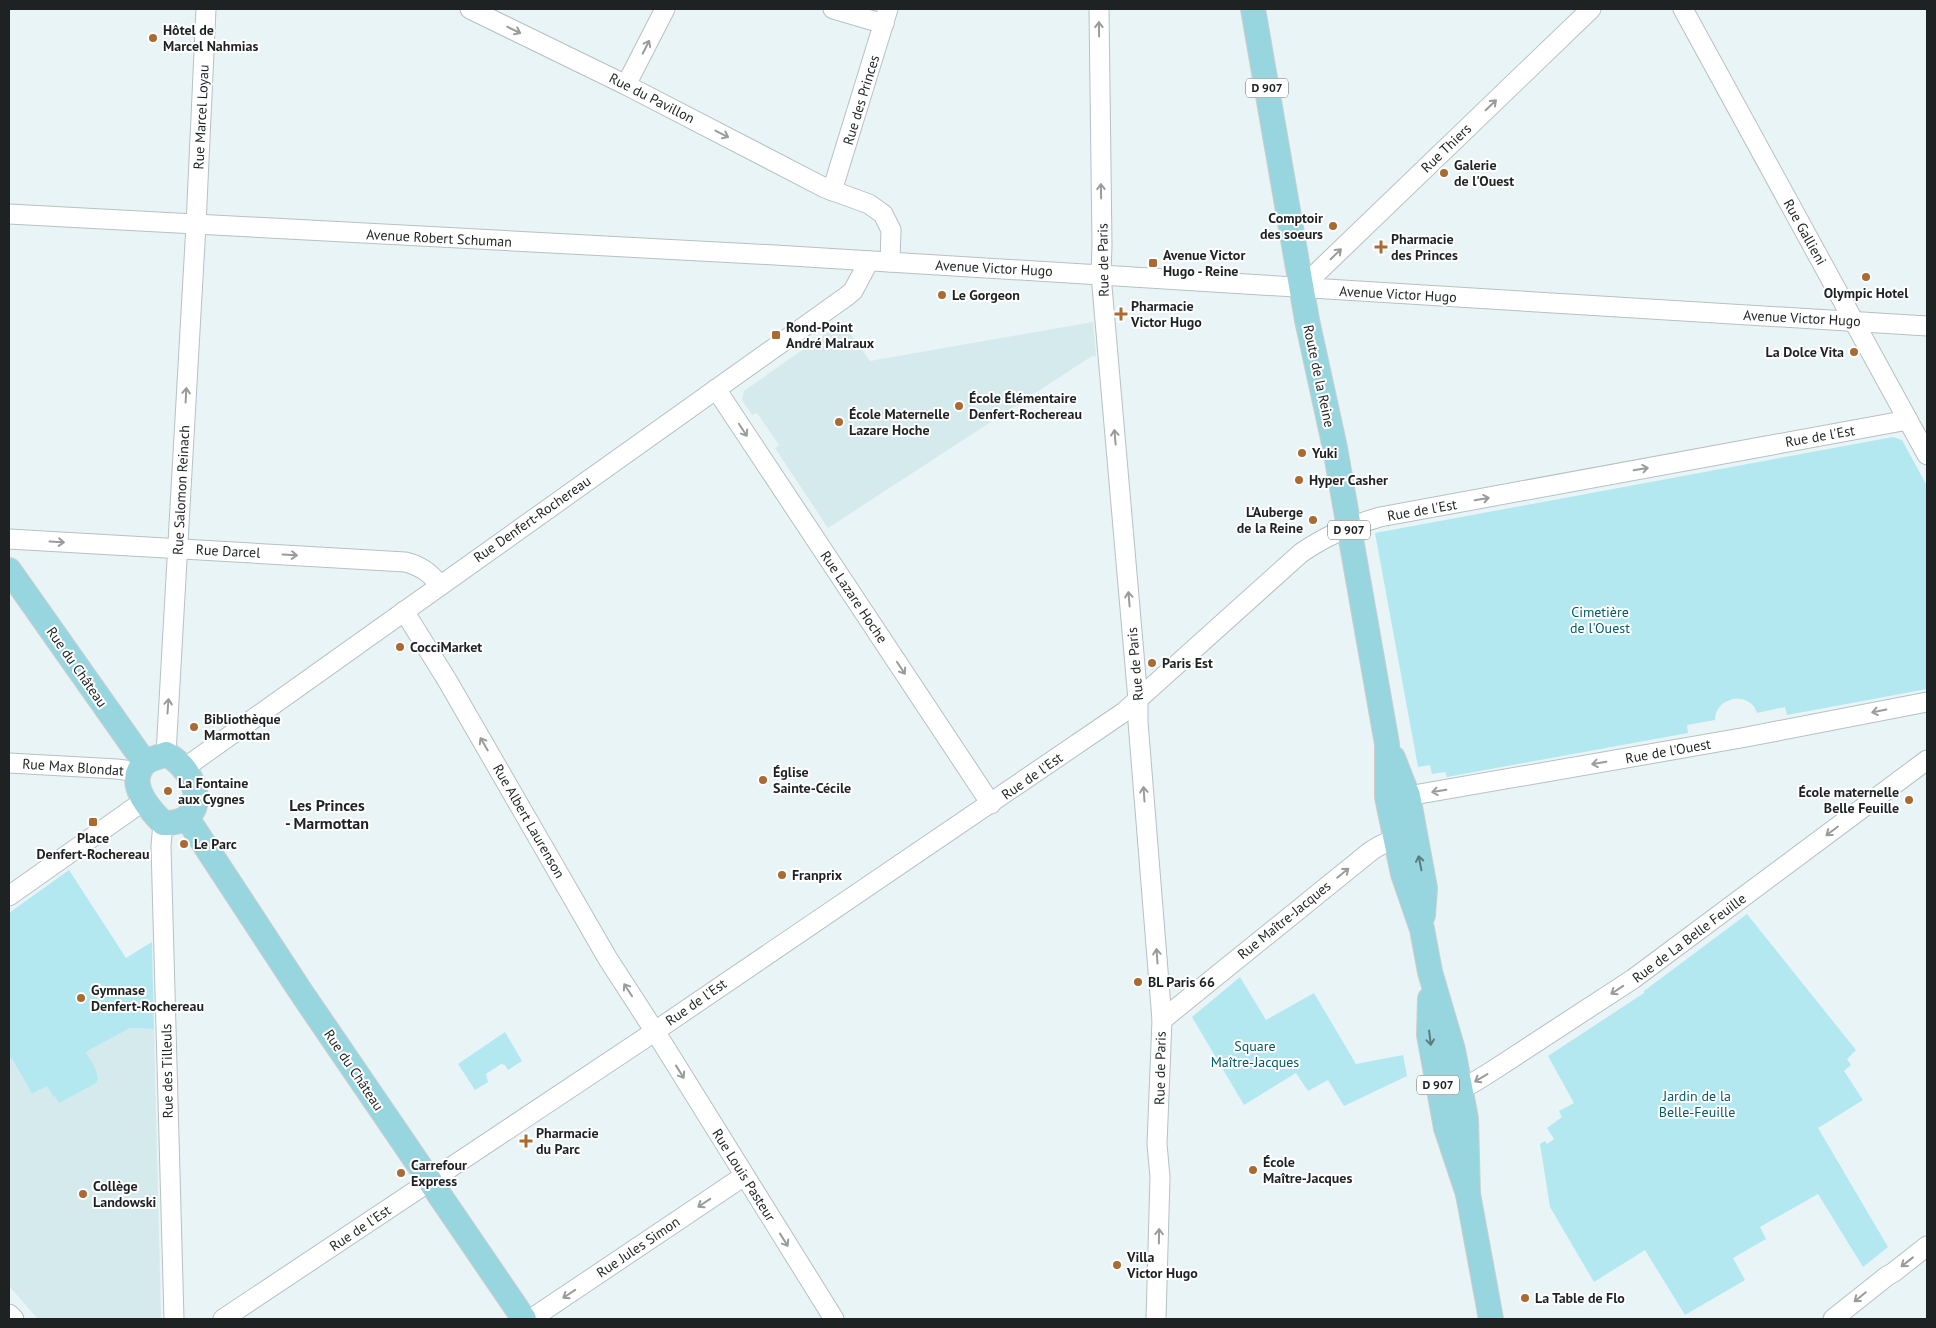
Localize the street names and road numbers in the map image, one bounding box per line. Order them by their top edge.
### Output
street label: Rue des Princes [839,53,883,147]
street label: Rue Marcel Loyau [189,64,213,170]
street label: Rue du Pavillon [606,69,698,127]
road number: D 907 [1246,78,1288,98]
street label: Rue Thiers [1417,120,1475,176]
street label: Rue Gallieni [1780,196,1830,268]
street label: Rue de Paris [1093,223,1113,297]
street label: Avenue Robert Schuman [366,225,512,251]
street label: Avenue Victor Hugo [935,256,1053,280]
street label: Avenue Victor Hugo [1339,282,1457,306]
street label: Avenue Victor Hugo [1743,306,1861,330]
street label: Route de la Reine [1299,323,1339,429]
street label: Rue de l'Est [1784,421,1856,451]
street label: Rue Salomon Reinach [169,425,193,555]
street label: Rue Denfert-Rochereau [470,472,594,566]
street label: Rue de l'Est [1386,495,1458,525]
road number: D 907 [1328,520,1370,540]
street label: Rue Darcel [195,540,261,562]
street label: Rue Lazare Hoche [817,547,891,647]
street label: Rue du Château [43,623,111,711]
street label: Rue de Paris [1123,626,1147,701]
street label: Rue de l'Ouest [1624,735,1712,767]
street label: Rue de l'Est [998,748,1066,804]
street label: Rue Max Blondat [22,754,125,780]
street label: Rue Albert Laurenson [489,761,569,881]
street label: Rue Maître-Jacques [1234,877,1334,963]
street label: Rue de La Belle Feuille [1629,889,1749,987]
street label: Rue de l'Est [662,974,730,1030]
street label: Rue des Tilleuls [157,1023,177,1119]
street label: Rue du Château [320,1026,388,1114]
street label: Rue de Paris [1150,1031,1170,1105]
road number: D 907 [1417,1076,1459,1094]
street label: Rue Louis Pasteur [708,1125,780,1225]
street label: Rue de l'Est [326,1201,394,1255]
street label: Rue Jules Simon [593,1212,683,1282]

